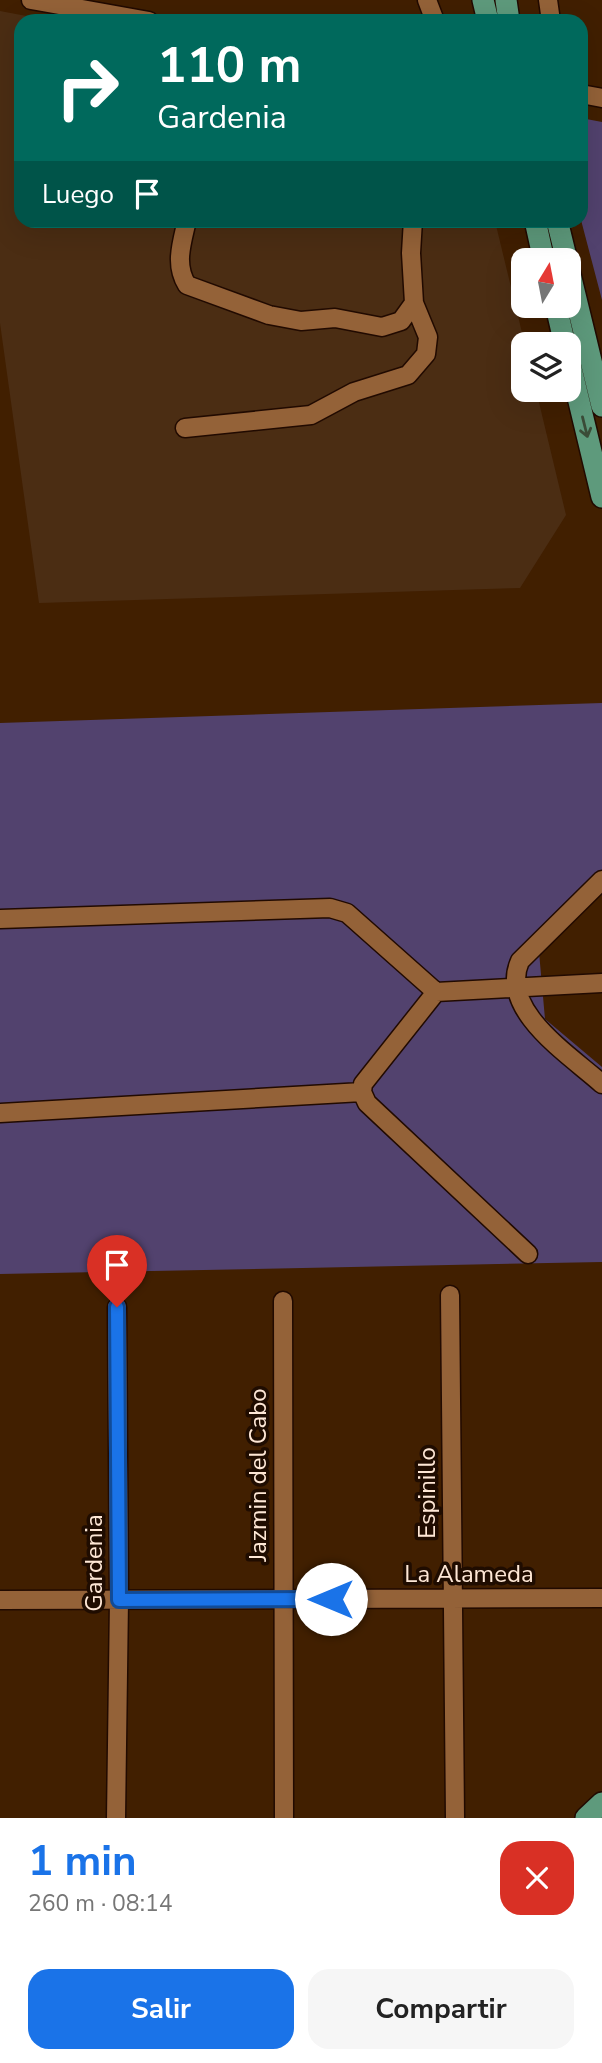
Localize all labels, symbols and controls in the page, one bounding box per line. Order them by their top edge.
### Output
text: 110 m [157,32,301,99]
icon: right [42,42,133,133]
text: Gardenia [157,96,287,139]
icon: arrive [128,175,166,213]
text: Luego [42,177,114,212]
north arrow [511,248,581,318]
map controls [511,248,581,402]
button: layers [511,332,581,402]
one-way arrow [579,415,592,438]
pin [87,1235,147,1307]
icon: arrive [98,1246,136,1284]
street label: Jazmin del Cabo [242,1388,274,1563]
street label: Espinillo [411,1447,443,1539]
street label: Gardenia [78,1514,110,1612]
street label: La Alameda [404,1558,534,1590]
position arrow [294,1562,368,1636]
text: 1 min [28,1833,137,1890]
button: close [500,1841,574,1915]
text: 260 m · 08:14 [28,1888,173,1919]
button: Salir [28,1969,294,2049]
button: Compartir [308,1969,574,2049]

